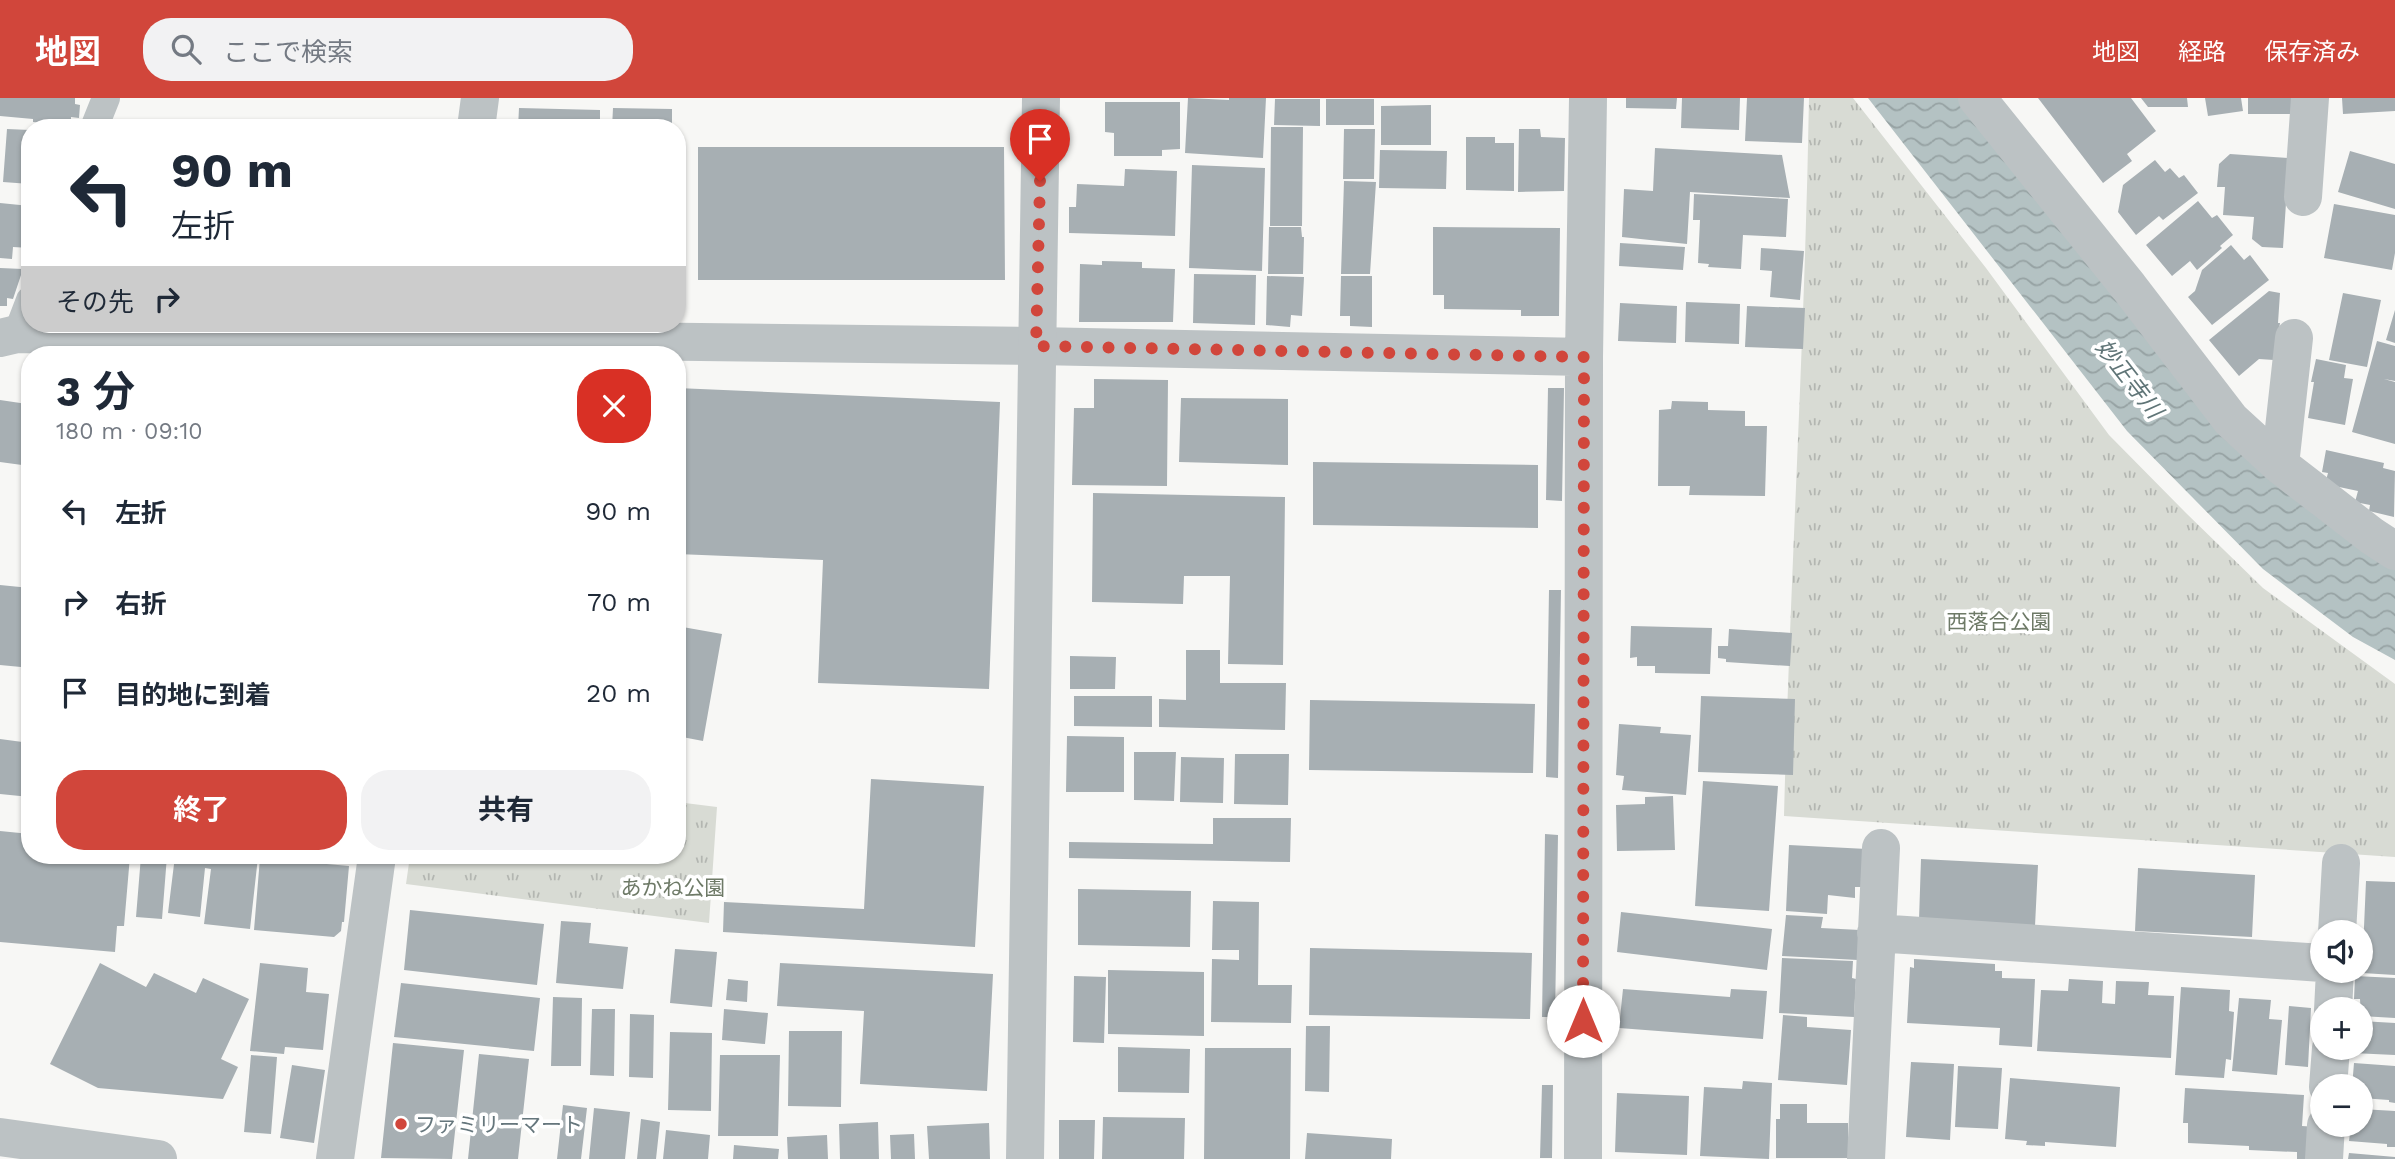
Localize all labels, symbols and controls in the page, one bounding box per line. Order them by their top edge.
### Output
search box [143,18,633,81]
icon: search [167,30,205,68]
text: 地図 [35,32,101,71]
text: ここで検索 [223,37,353,67]
text: 地図 [2092,38,2140,66]
text: 経路 [2178,38,2226,66]
text: 保存済み [2264,38,2360,66]
pin [1010,109,1070,181]
icon: arrive [1021,120,1059,158]
text: 90 m [171,141,293,199]
icon: left [56,147,147,238]
text: 左折 [171,207,235,245]
icon: right [148,280,186,318]
text: その先 [56,287,134,317]
water label: 妙正寺川 [2090,334,2170,426]
text: 3 分 [56,367,135,416]
button: close [577,369,651,443]
text: 180 m · 09:10 [56,418,203,445]
icon: left [56,492,94,530]
text: 90 m [585,496,651,526]
text: 左折 [115,498,167,528]
icon: right [56,583,94,621]
text: 70 m [587,587,651,617]
text: 右折 [115,589,167,619]
park label: 西落合公園 [1947,609,2052,634]
icon: arrive [56,674,94,712]
text: 20 m [586,678,651,708]
text: 目的地に到着 [115,680,271,710]
button: 終了 [56,770,347,850]
button: 共有 [361,770,651,850]
park label: あかね公園 [621,875,726,900]
map controls [2310,920,2373,1137]
button: sound [2310,920,2373,983]
position arrow [1546,984,1620,1058]
button: + [2310,997,2373,1060]
button: − [2310,1074,2373,1137]
place label: ファミリーマート [415,1112,583,1137]
marker: ファミリーマート [393,1116,409,1132]

